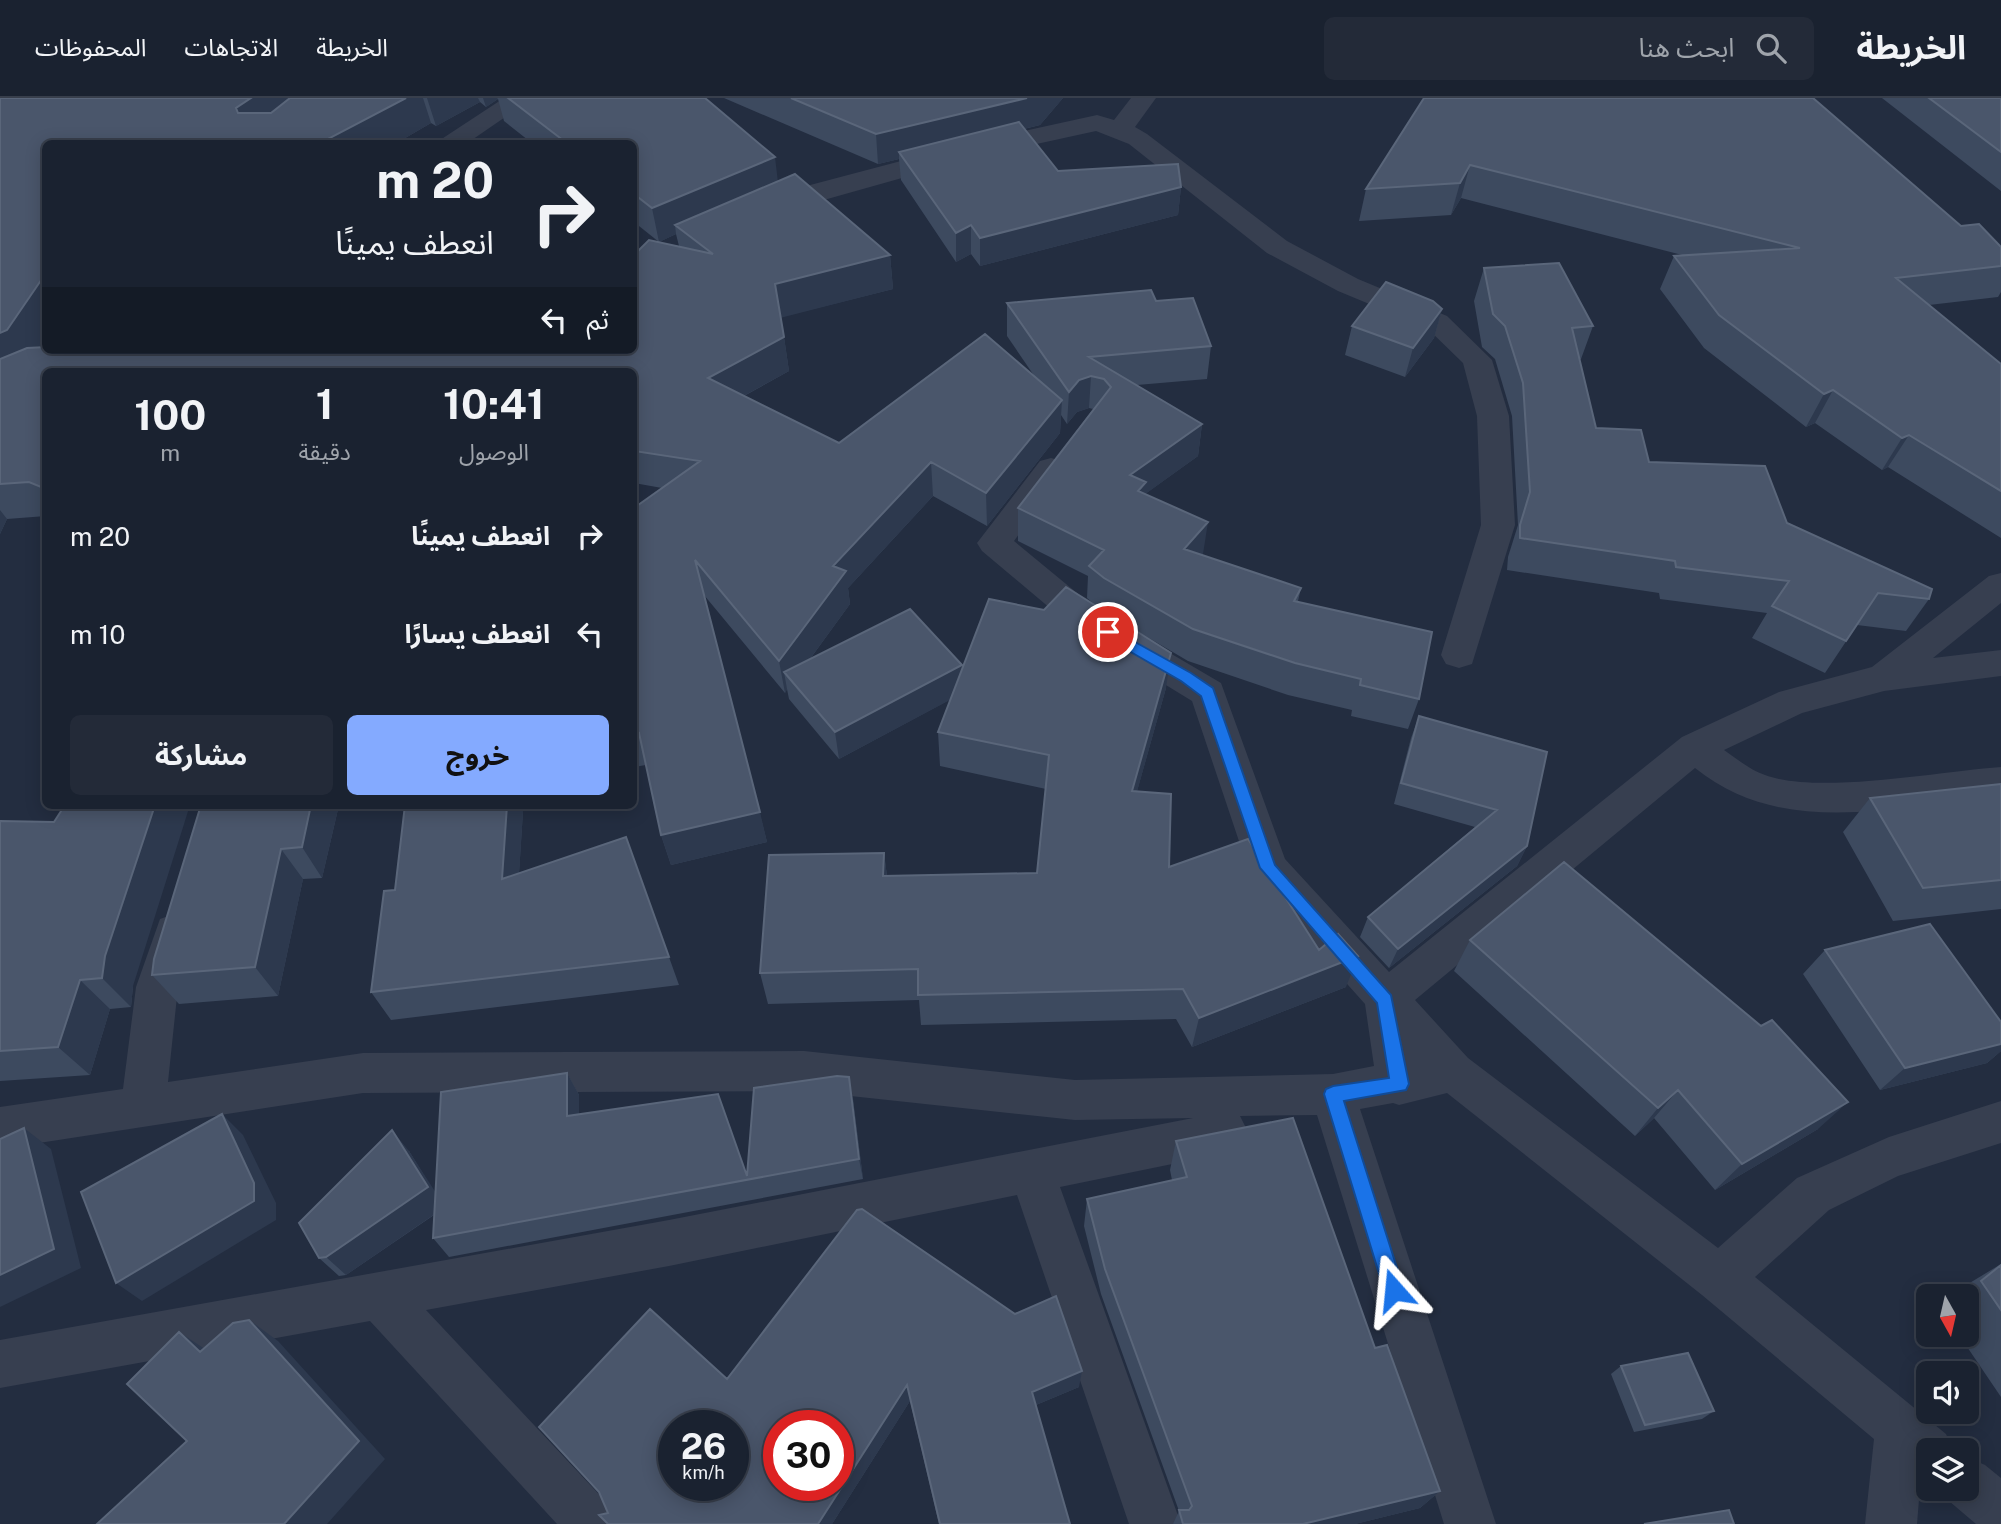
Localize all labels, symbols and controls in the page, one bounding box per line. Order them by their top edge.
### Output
search box [1324,17,1814,80]
text: الخريطة [1856,28,1966,66]
icon: search [1752,29,1790,67]
text: ابحث هنا [1639,32,1734,63]
text: المحفوظات [35,33,146,61]
text: الاتجاهات [184,33,278,61]
text: الخريطة [316,33,388,61]
text: 20 m [376,151,494,209]
icon: right [518,168,609,259]
text: انعطف يمينًا [335,224,494,261]
icon: left [535,301,573,339]
text: ثم [587,304,609,335]
text: 1 [316,379,334,428]
text: 10:41 [443,379,545,428]
text: 100 [134,390,206,439]
text: دقيقة [298,438,351,465]
text: الوصول [459,438,529,465]
text: m [160,439,180,466]
icon: right [571,517,609,555]
text: انعطف يمينًا [411,520,550,551]
text: 20 m [70,521,130,552]
pin [1078,602,1138,662]
icon: arrive [1089,613,1127,651]
icon: left [571,615,609,653]
text: انعطف يسارًا [404,618,550,649]
text: 10 m [70,619,125,650]
button: مشاركة [70,715,333,795]
button: خروج [347,715,609,795]
position arrow [1357,1253,1431,1327]
north arrow [1916,1284,1979,1348]
map controls [1916,1284,1979,1501]
button: sound [1916,1361,1979,1424]
speed limit sign: 30 [763,1410,854,1501]
text: 26 [681,1426,726,1467]
button: layers [1916,1438,1979,1501]
text: km/h [682,1462,725,1483]

